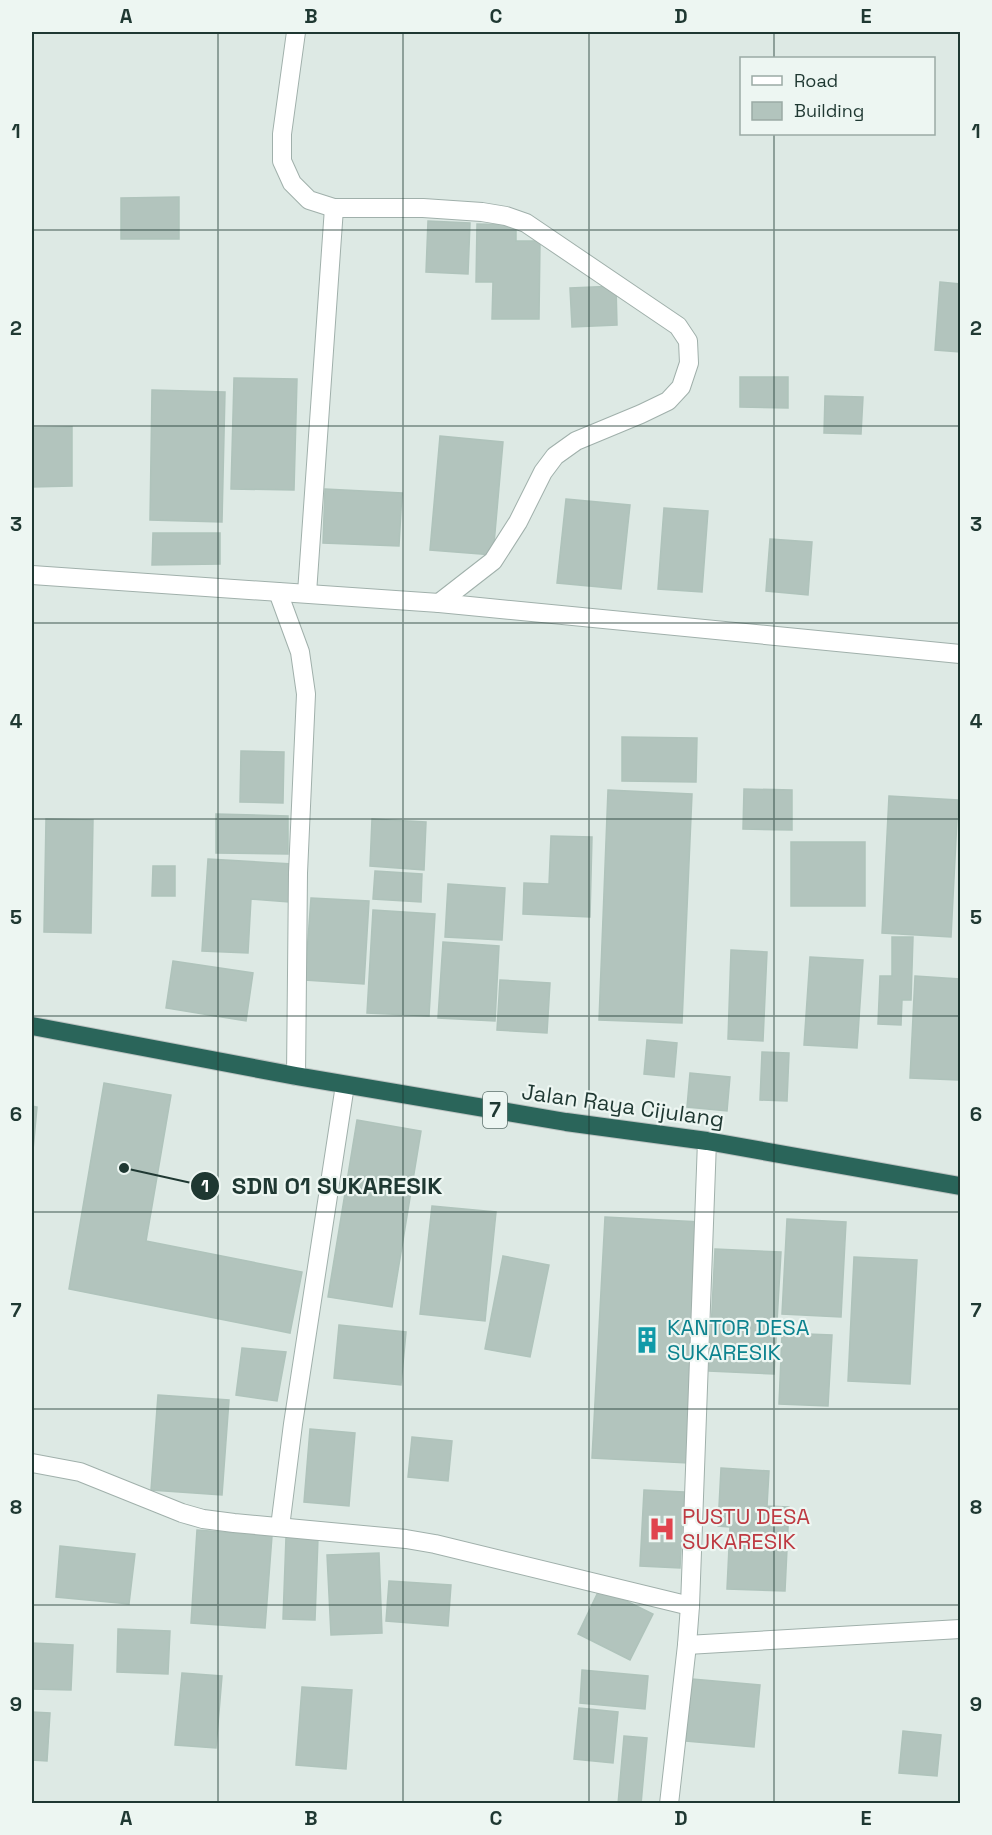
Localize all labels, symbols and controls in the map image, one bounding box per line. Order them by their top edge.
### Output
text: A [120,3,133,29]
text: B [304,3,318,29]
text: C [490,3,503,29]
text: D [674,3,688,29]
text: E [860,3,872,29]
legend [740,57,935,135]
text: Road [794,69,838,92]
text: Building [794,99,864,122]
text: 1 [11,118,21,144]
text: 1 [971,118,981,144]
text: 2 [10,315,22,341]
text: 2 [970,315,982,341]
text: 3 [10,511,22,537]
text: 3 [970,511,982,537]
text: 4 [10,708,23,734]
text: 4 [970,708,983,734]
text: 5 [10,904,22,930]
text: 5 [970,904,982,930]
street label: Jalan Raya Cijulang [520,1077,726,1133]
road number: 7 [483,1092,507,1128]
text: 6 [10,1101,22,1127]
text: 6 [970,1101,982,1127]
callout: SDN 01 SUKARESIK [190,1165,455,1207]
text: SDN 01 SUKARESIK [232,1170,442,1201]
text: 1 [201,1174,209,1197]
text: 7 [10,1297,22,1323]
text: 7 [970,1297,982,1323]
place label: KANTOR DESA SUKARESIK [667,1313,810,1366]
building icon: KANTOR DESA SUKARESIK [632,1325,662,1355]
text: 8 [10,1494,22,1520]
text: 8 [970,1494,982,1520]
place label: PUSTU DESA SUKARESIK [682,1502,810,1555]
hospital icon: PUSTU DESA SUKARESIK [647,1514,677,1544]
text: 9 [10,1691,22,1717]
text: 9 [970,1691,982,1717]
text: A [120,1805,133,1831]
text: B [304,1805,318,1831]
text: C [490,1805,503,1831]
text: D [674,1805,688,1831]
text: E [860,1805,872,1831]

